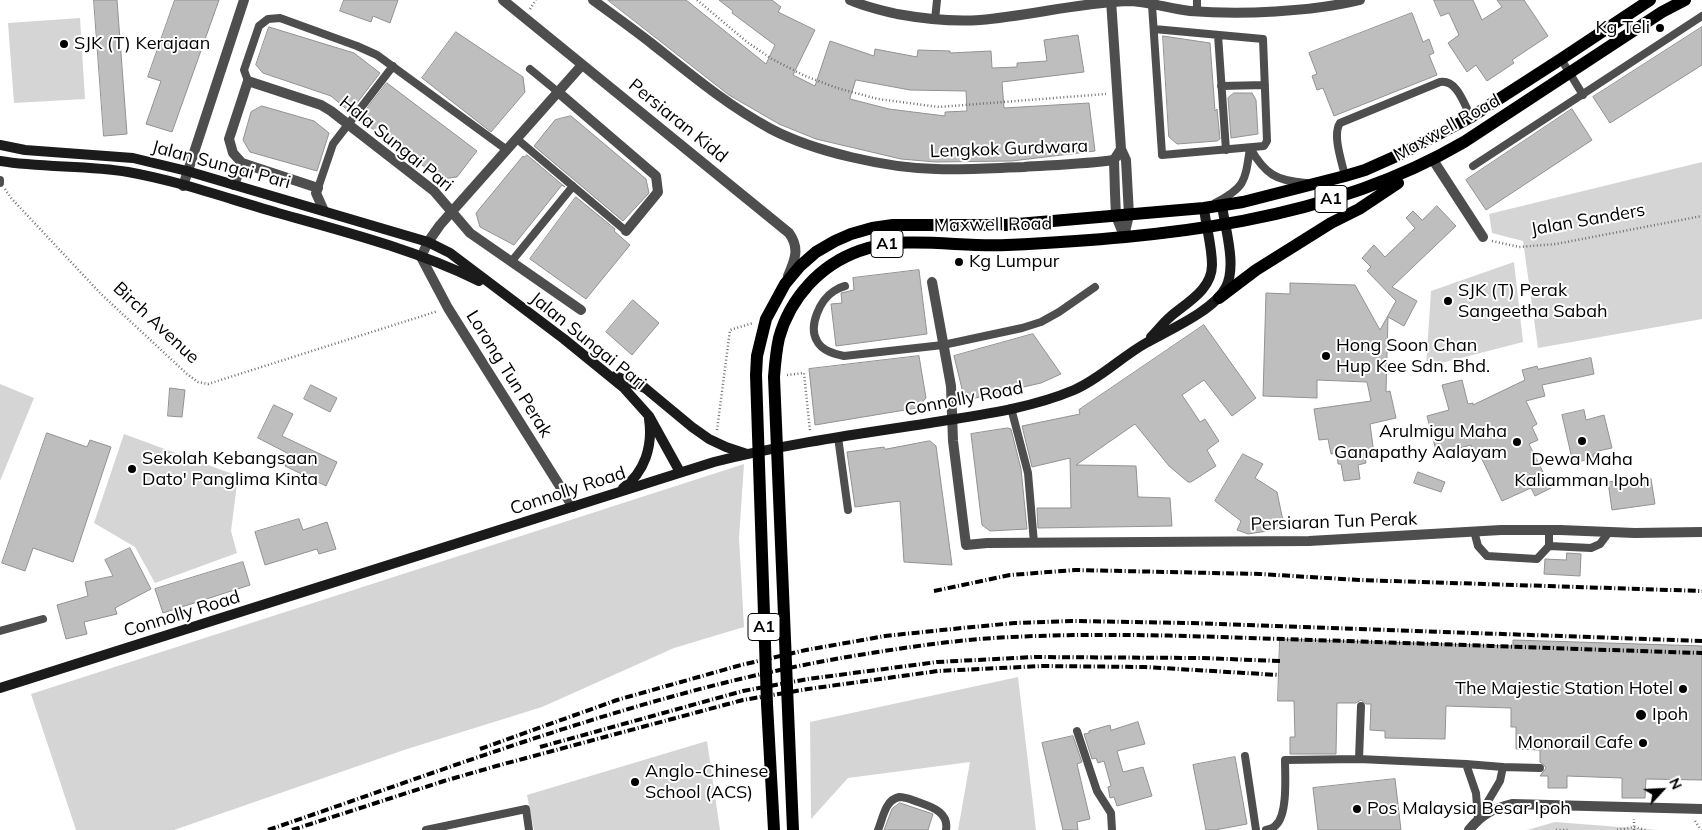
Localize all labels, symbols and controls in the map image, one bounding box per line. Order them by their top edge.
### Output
place label: Kg Teli [1595,17,1650,39]
marker: Kg Teli [1654,22,1666,34]
place label: SJK (T) Kerajaan [74,33,210,55]
marker: SJK (T) Kerajaan [58,38,70,50]
street label: Persiaran Kidd [624,74,732,168]
street label: Maxwell Road [1390,90,1504,166]
street label: Hala Sungai Pari [335,92,457,196]
street label: Lengkok Gurdwara [929,135,1089,163]
street label: Jalan Sungai Pari [149,136,293,194]
road number: A1 [1315,185,1347,212]
street label: Jalan Sanders [1529,199,1647,241]
street label: Maxwell Road [934,213,1052,237]
road number: A1 [871,230,903,258]
place label: Kg Lumpur [969,251,1059,273]
marker: Kg Lumpur [953,256,965,268]
street label: Birch Avenue [108,278,204,368]
place label: SJK (T) Perak Sangeetha Sabah [1458,280,1608,322]
street label: Jalan Sungai Pari [526,288,650,394]
marker: SJK (T) Perak Sangeetha Sabah [1442,295,1454,307]
street label: Lorong Tun Perak [461,307,557,441]
place label: Hong Soon Chan Hup Kee Sdn. Bhd. [1336,335,1490,378]
marker: Hong Soon Chan Hup Kee Sdn. Bhd. [1320,350,1332,362]
street label: Connolly Road [903,377,1025,421]
place label: Arulmigu Maha Ganapathy Aalayam [1334,421,1507,464]
marker: Dewa Maha Kaliamman Ipoh [1576,435,1588,447]
marker: Arulmigu Maha Ganapathy Aalayam [1511,436,1523,448]
place label: Sekolah Kebangsaan Dato' Panglima Kinta [142,448,318,490]
place label: Dewa Maha Kaliamman Ipoh [1514,449,1650,492]
street label: Connolly Road [507,462,629,520]
marker: Sekolah Kebangsaan Dato' Panglima Kinta [126,463,138,475]
street label: Persiaran Tun Perak [1250,508,1418,536]
street label: Connolly Road [121,586,243,642]
road number: A1 [748,614,780,640]
place label: The Majestic Station Hotel [1455,678,1673,700]
marker: The Majestic Station Hotel [1677,683,1689,695]
place label: Ipoh [1652,704,1688,726]
marker: Ipoh [1634,708,1648,722]
place label: Monorail Cafe [1518,732,1633,754]
marker: Monorail Cafe [1637,737,1649,749]
place label: Anglo-Chinese School (ACS) [645,761,768,804]
north arrow [1637,765,1687,815]
text: N [1665,775,1686,792]
marker: Anglo-Chinese School (ACS) [629,776,641,788]
place label: Pos Malaysia Besar Ipoh [1367,798,1571,820]
marker: Pos Malaysia Besar Ipoh [1351,803,1363,815]

